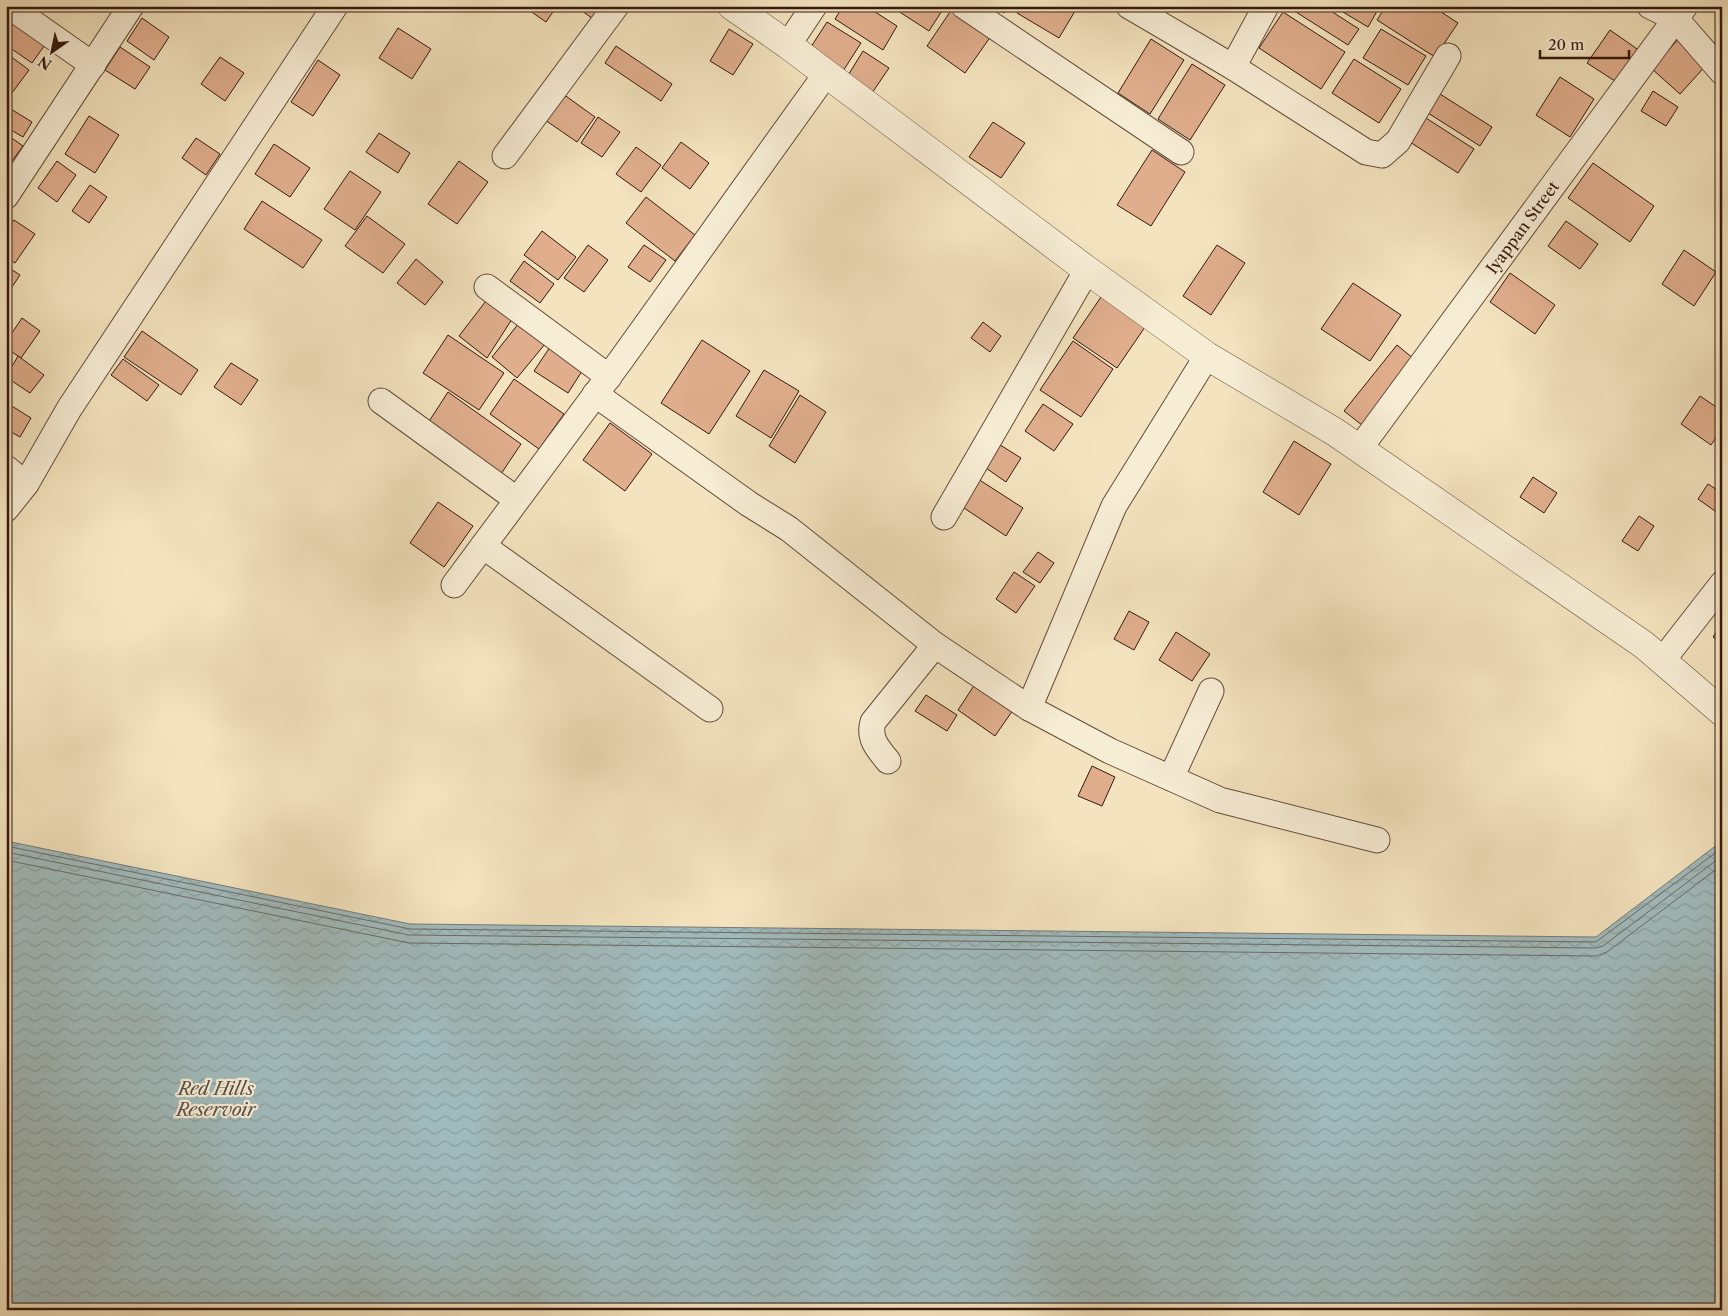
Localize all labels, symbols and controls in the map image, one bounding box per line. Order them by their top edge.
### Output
north arrow [28,28,78,78]
scale bar [1540,28,1629,60]
text: 20 m [1548,35,1584,54]
text: N [35,52,55,74]
street label: Iyappan Street [1482,177,1563,278]
water label: Red Hills Reservoir [174,1078,257,1121]

